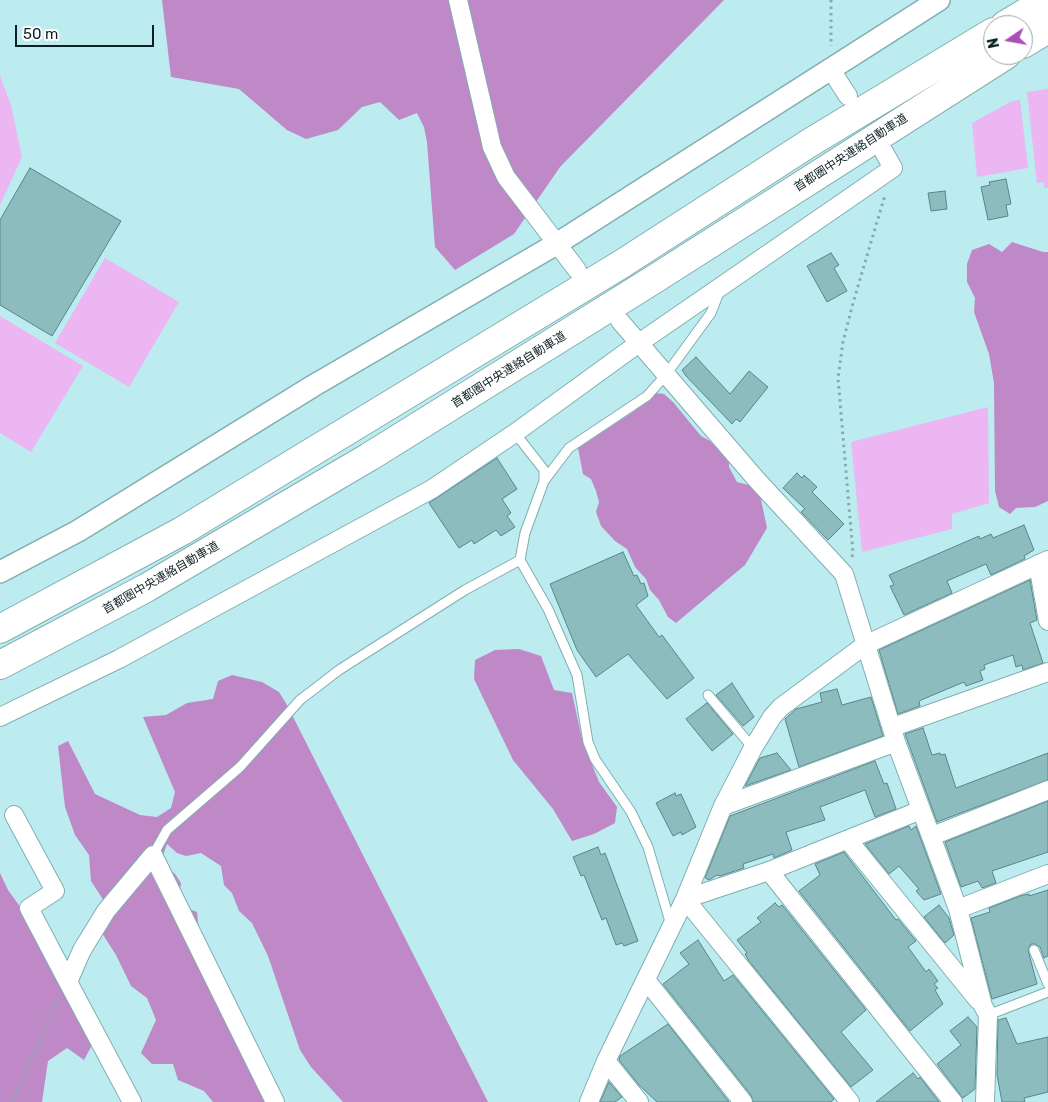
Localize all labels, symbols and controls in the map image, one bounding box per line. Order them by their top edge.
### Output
scale bar [18,15,156,47]
north arrow [983,15,1033,65]
text: 50 m [23,25,58,43]
text: N [984,36,1003,50]
street label: 首都圏中央連絡自動車道 [792,111,910,195]
street label: 首都圏中央連絡自動車道 [449,329,569,411]
street label: 首都圏中央連絡自動車道 [100,539,222,617]

